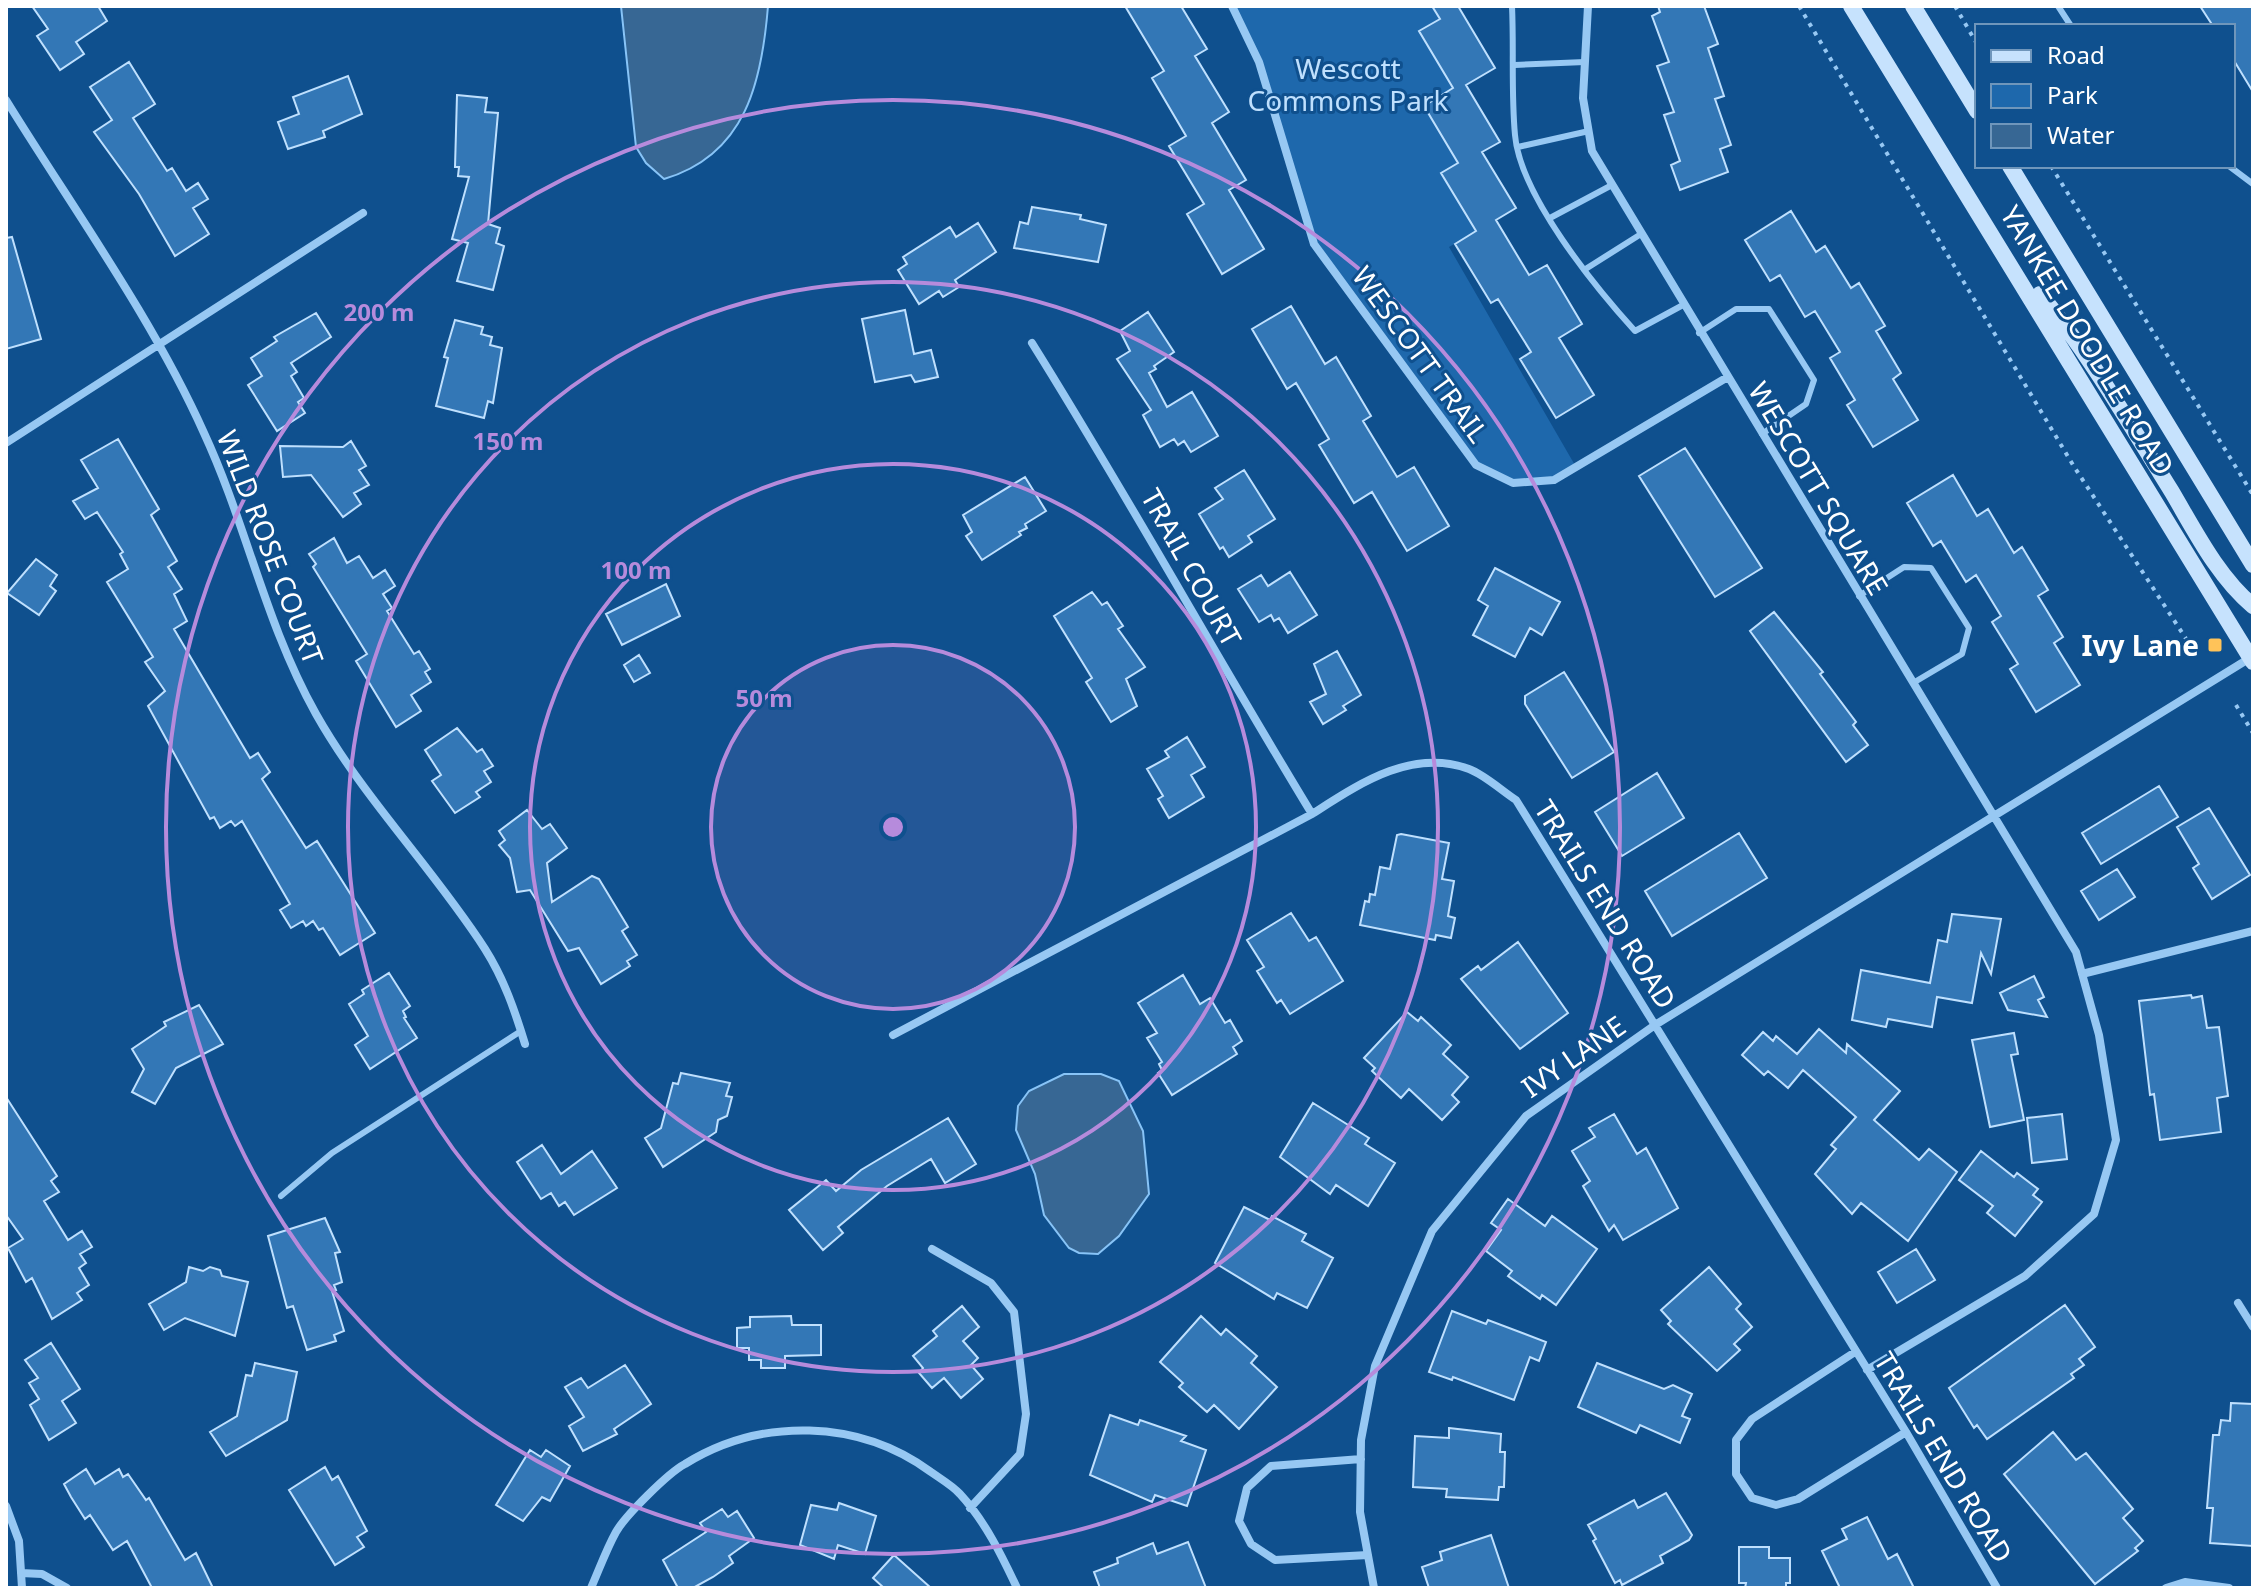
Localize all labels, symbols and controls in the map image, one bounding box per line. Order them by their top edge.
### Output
legend [1975,24,2235,168]
text: Road [2047,38,2105,71]
park label: Wescott Commons Park [1247,49,1449,119]
text: Park [2047,78,2098,111]
text: Water [2047,118,2115,151]
street label: YANKEE DOODLE ROAD [1992,198,2184,482]
street label: WESCOTT TRAIL [1344,258,1498,450]
text: 200 m [344,295,414,328]
street label: WESCOTT SQUARE [1740,374,1898,602]
street label: WILD ROSE COURT [209,424,333,670]
text: 150 m [473,424,543,457]
street label: TRAIL COURT [1133,481,1251,653]
text: 100 m [601,553,671,586]
place label: Ivy Lane [2082,626,2199,664]
marker: Ivy Lane [2206,636,2224,654]
text: 50 m [735,681,793,714]
street label: TRAILS END ROAD [1526,792,1686,1016]
centre of rings [879,813,907,841]
street label: IVY LANE [1513,1006,1633,1106]
street label: TRAILS END ROAD [1866,1345,2022,1569]

